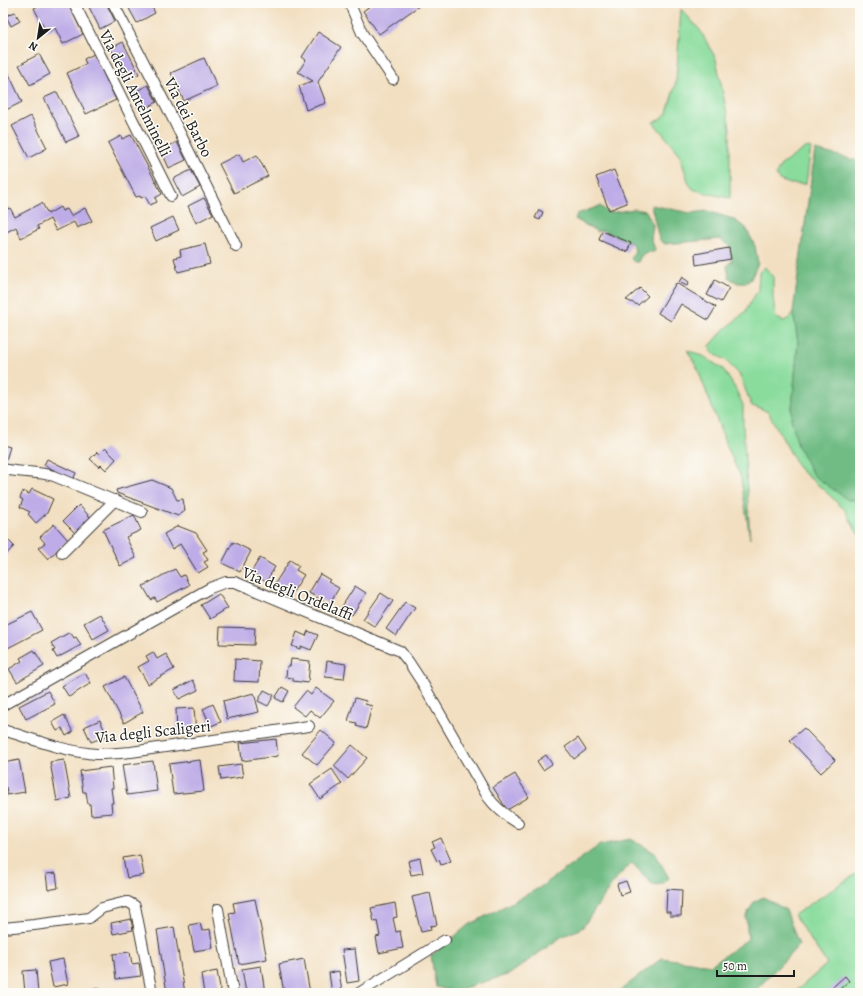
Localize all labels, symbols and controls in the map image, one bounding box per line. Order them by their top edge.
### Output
north arrow [18,18,58,58]
street label: Via degli Antelminelli [93,25,177,161]
text: N [26,38,40,55]
street label: Via dei Barbo [158,73,218,161]
street label: Via degli Ordelaffi [238,561,356,626]
street label: Via degli Scaligeri [93,715,212,749]
scale bar [717,952,794,978]
text: 50 m [723,958,747,974]

